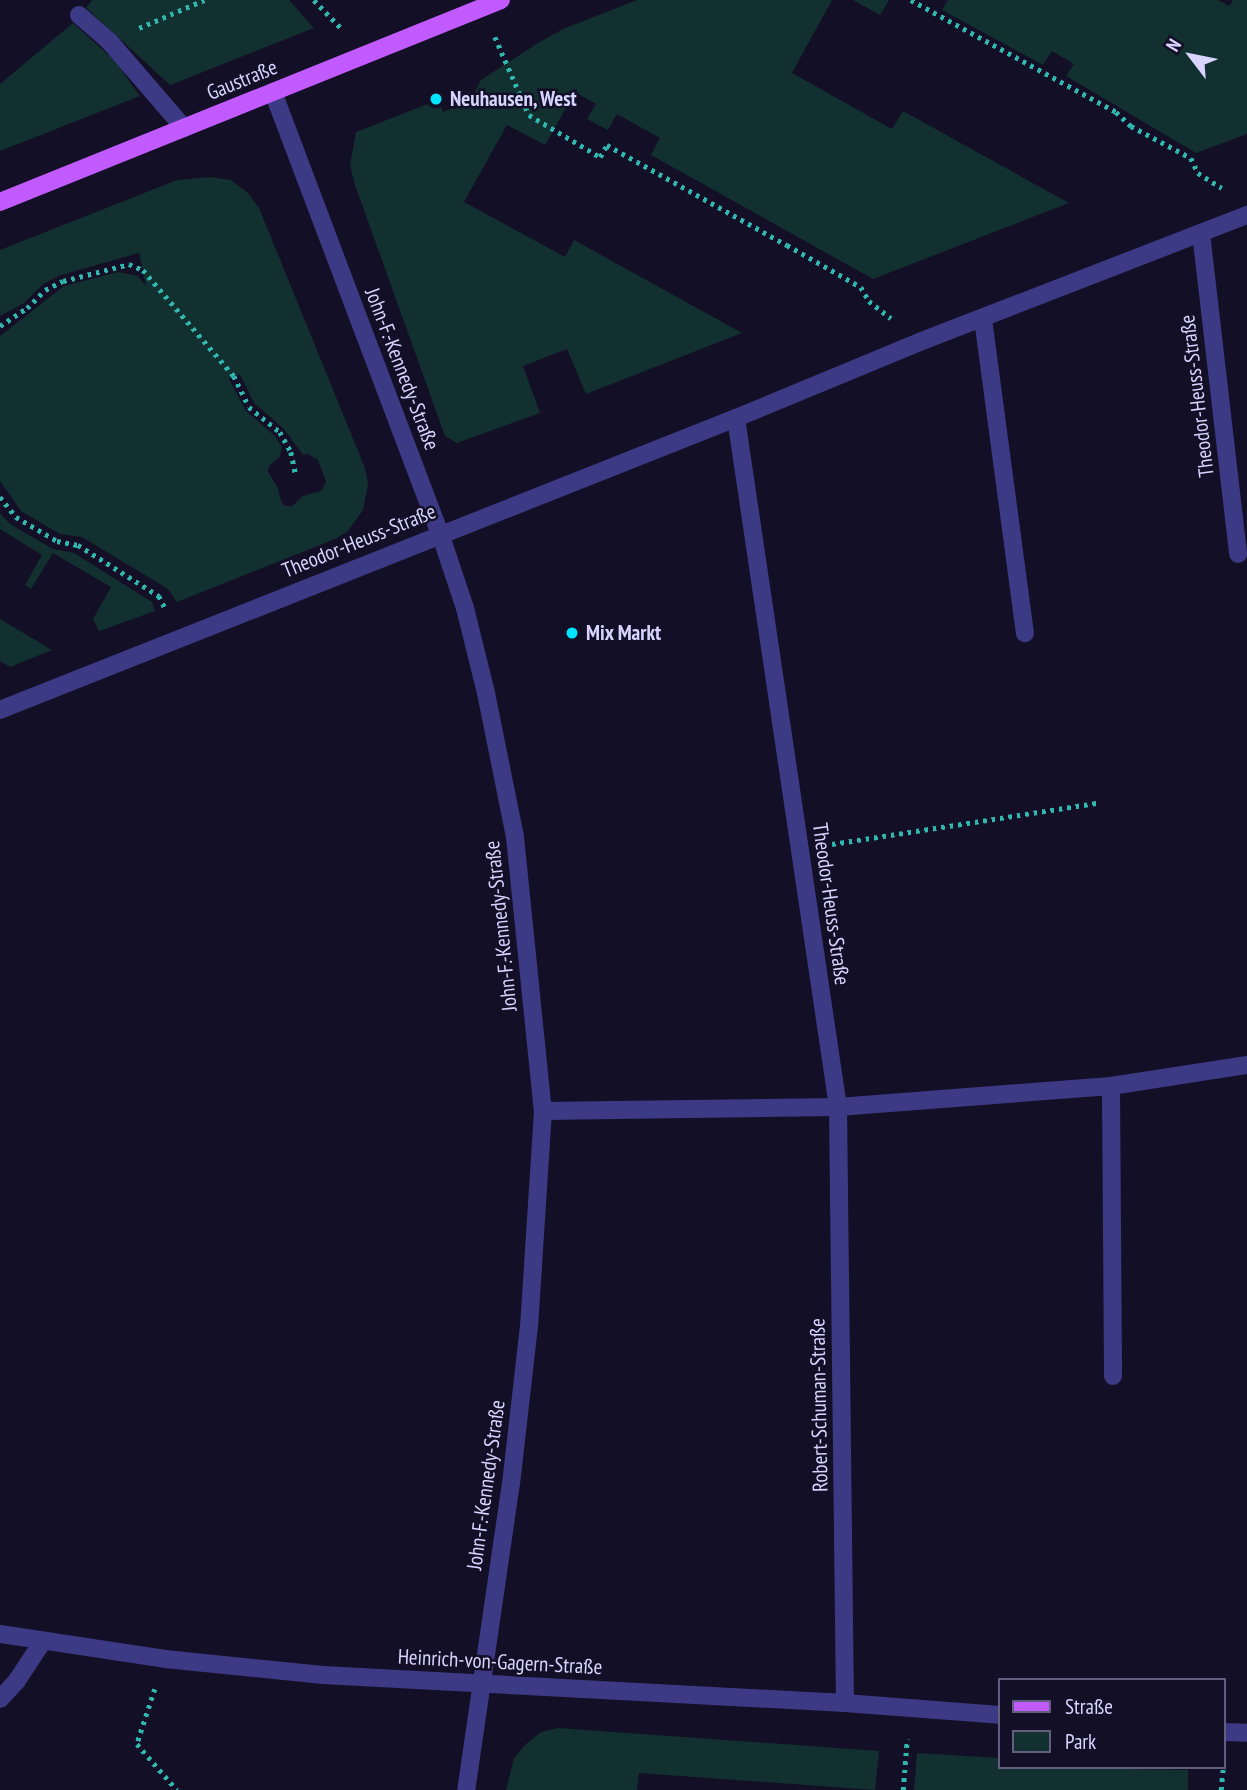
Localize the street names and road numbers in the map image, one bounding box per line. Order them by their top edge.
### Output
street label: Gaustraße [203,54,281,106]
street label: John-F.-Kennedy-Straße [360,284,444,454]
street label: Theodor-Heuss-Straße [1175,313,1219,479]
street label: Theodor-Heuss-Straße [279,499,439,583]
street label: Theodor-Heuss-Straße [807,821,855,987]
street label: John-F.-Kennedy-Straße [480,839,522,1013]
street label: Robert-Schuman-Straße [805,1318,833,1492]
street label: John-F.-Kennedy-Straße [462,1398,510,1572]
street label: Heinrich-von-Gagern-Straße [397,1644,603,1680]

